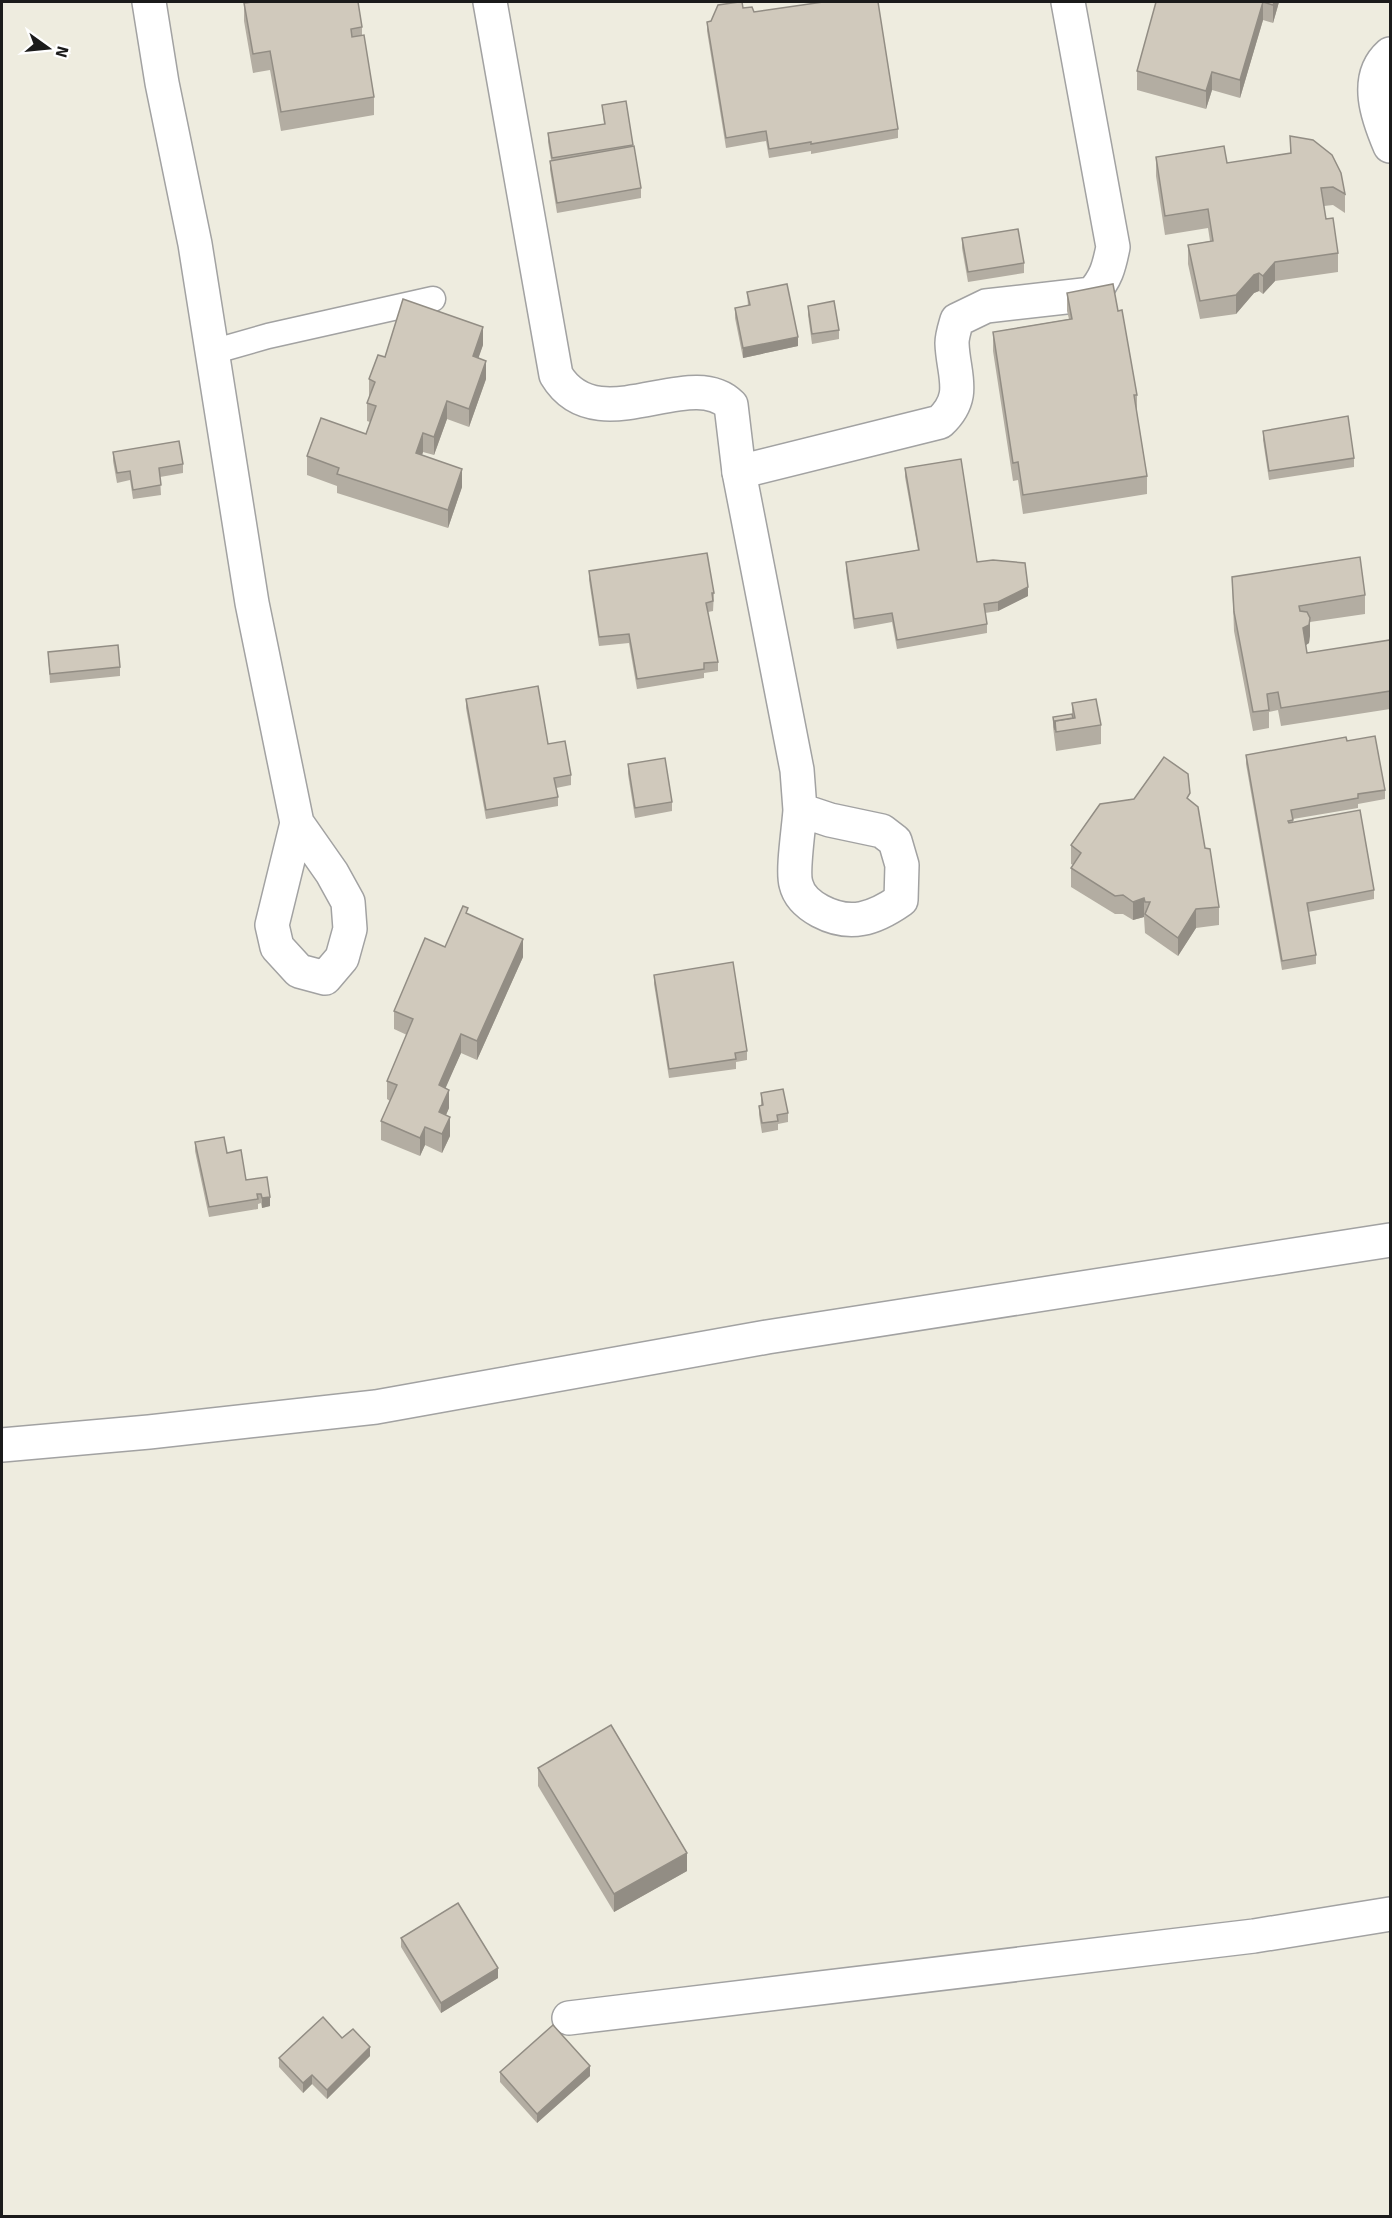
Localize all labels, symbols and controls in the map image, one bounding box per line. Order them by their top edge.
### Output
north arrow [18,18,78,78]
text: N [50,44,73,60]

